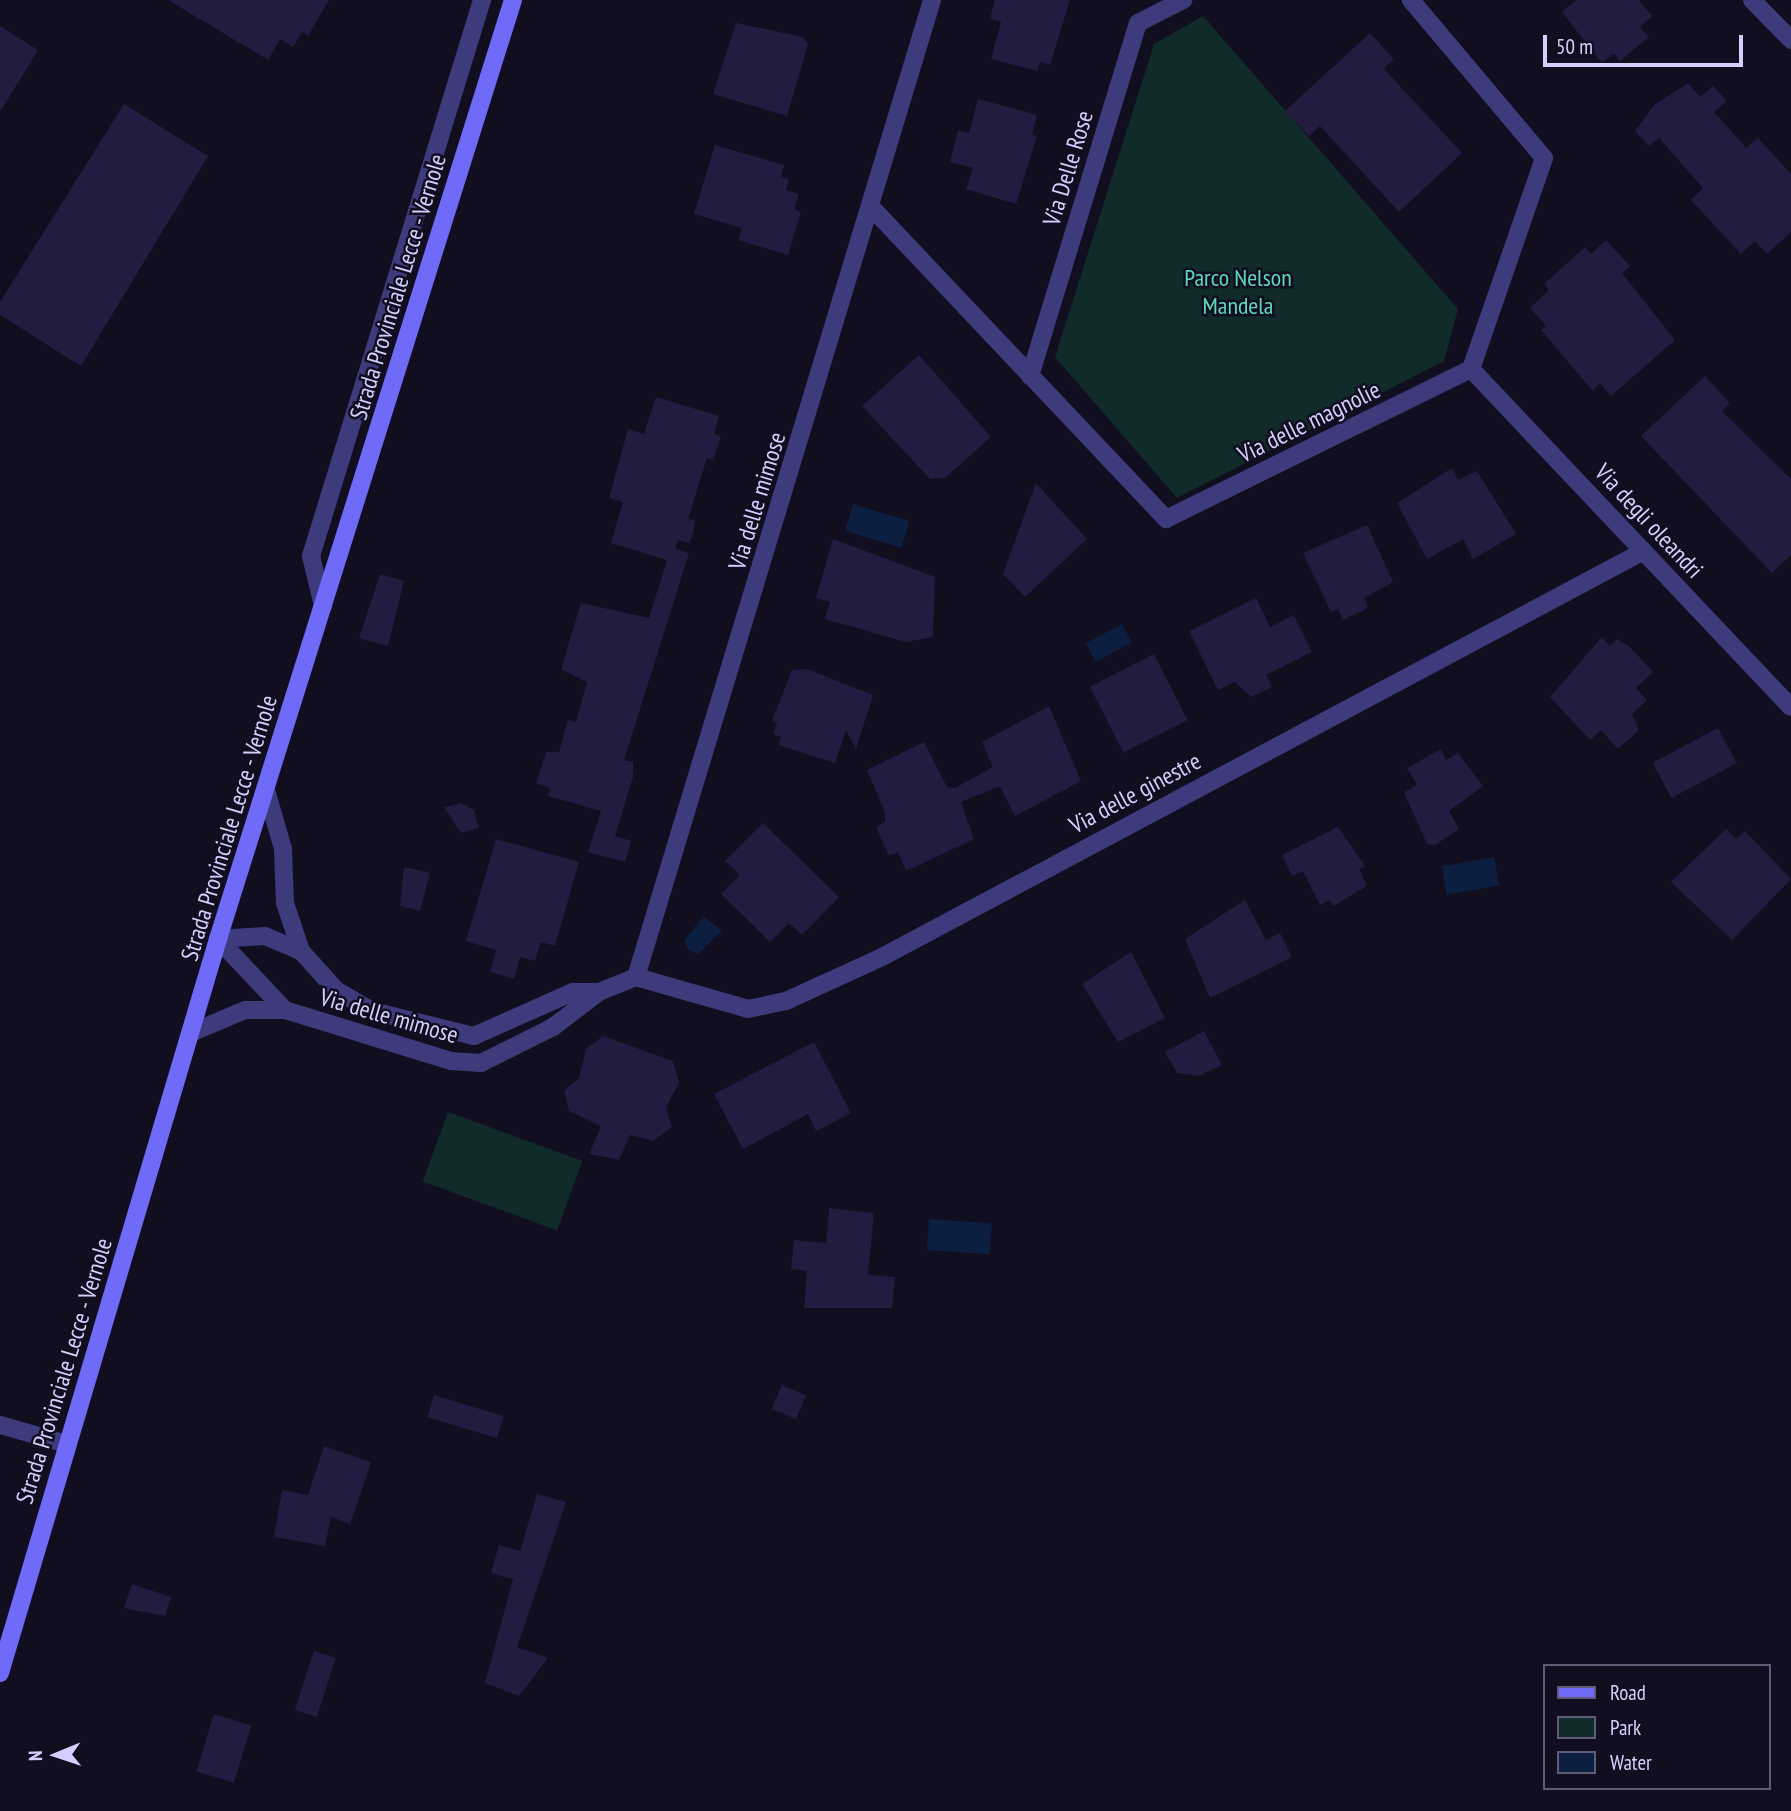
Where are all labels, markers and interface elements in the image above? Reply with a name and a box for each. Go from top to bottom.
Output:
scale bar [1546,21,1746,65]
text: 50 m [1556,33,1593,60]
street label: Via Delle Rose [1037,107,1099,229]
street label: Strada Provinciale Lecce - Vernole [343,149,453,425]
park label: Parco Nelson Mandela [1184,264,1292,320]
street label: Via delle magnolie [1233,375,1385,469]
street label: Via delle mimose [722,429,792,573]
street label: Via degli oleandri [1589,458,1709,584]
street label: Strada Provinciale Lecce - Vernole [174,690,284,966]
street label: Via delle ginestre [1064,746,1206,840]
street label: Via delle mimose [317,983,461,1049]
street label: Strada Provinciale Lecce - Vernole [9,1233,119,1509]
legend [1542,1664,1770,1790]
text: Road [1610,1679,1646,1706]
text: Park [1610,1714,1641,1741]
north arrow [21,1720,91,1790]
text: Water [1610,1749,1652,1776]
text: N [23,1750,47,1761]

